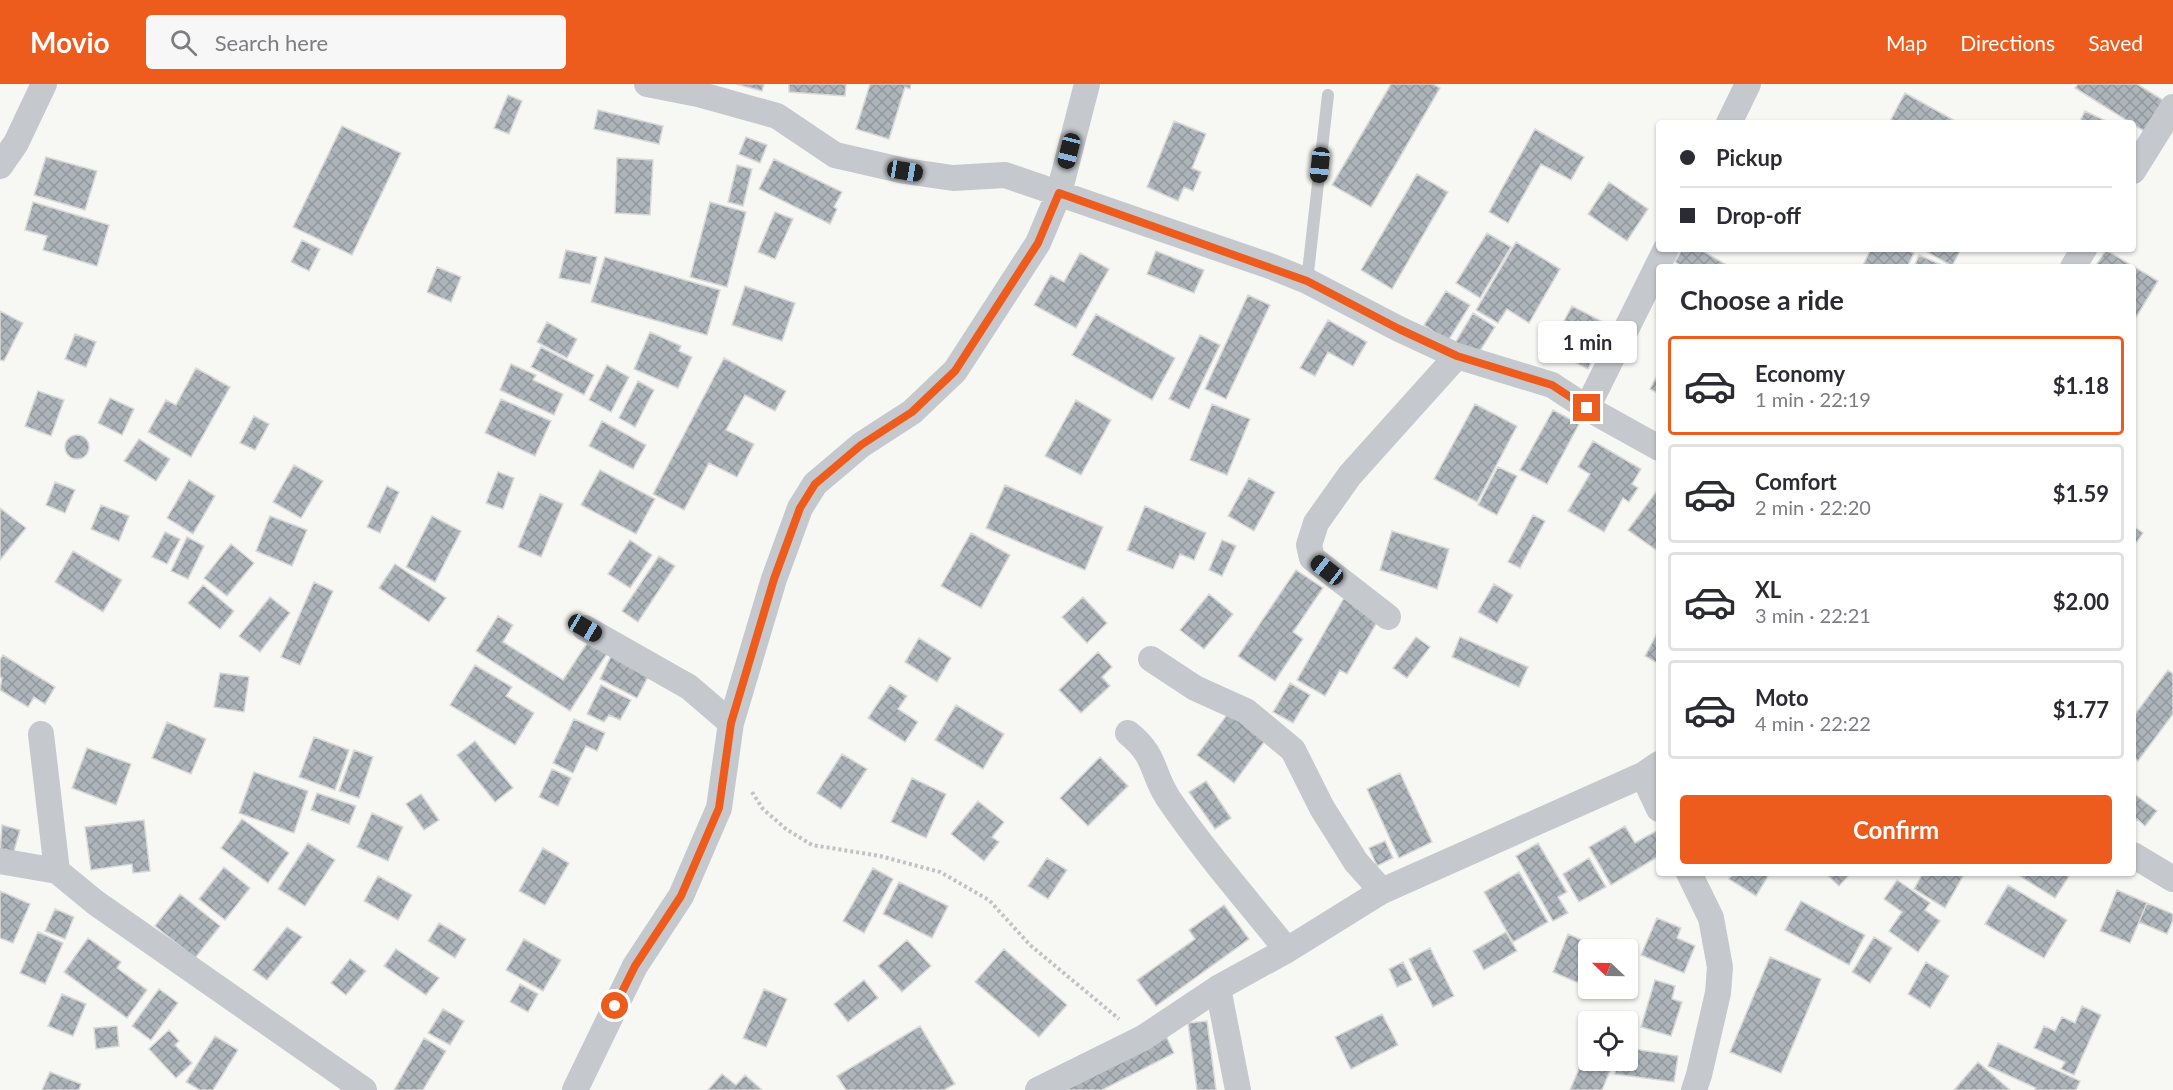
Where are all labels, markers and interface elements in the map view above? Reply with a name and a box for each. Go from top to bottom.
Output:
search box [146,15,566,69]
text: Movio [30,25,110,59]
icon: search [167,26,200,59]
text: Search here [215,29,328,56]
text: Map [1886,30,1927,55]
text: Directions [1960,30,2055,55]
text: Saved [2088,30,2143,55]
car [1056,131,1082,171]
text: Pickup [1716,144,1782,171]
car [1309,146,1331,184]
car [886,159,924,183]
text: Drop-off [1716,202,1801,229]
text: Choose a ride [1680,283,1844,316]
callout: 1 min [1538,321,1636,363]
text: 1 min [1563,330,1612,354]
icon: car [1683,359,1737,413]
text: Economy [1755,360,1845,387]
text: $1.18 [2053,372,2109,399]
text: 1 min · 22:19 [1755,387,1871,411]
route end [1573,394,1600,421]
icon: car [1683,467,1737,521]
text: Comfort [1755,468,1837,495]
text: $1.59 [2053,480,2109,507]
text: 2 min · 22:20 [1755,495,1871,519]
car [1307,552,1347,588]
icon: car [1683,575,1737,629]
text: XL [1755,576,1781,603]
text: $2.00 [2053,588,2109,615]
text: 3 min · 22:21 [1755,603,1871,627]
car [565,611,605,645]
icon: car [1683,683,1737,737]
text: Moto [1755,684,1809,711]
text: $1.77 [2053,696,2109,723]
text: 4 min · 22:22 [1755,711,1871,735]
button: Confirm [1680,795,2112,864]
north arrow [1578,939,1638,999]
map controls [1578,939,1638,1071]
route start [601,992,628,1019]
button: locate [1578,1011,1638,1071]

